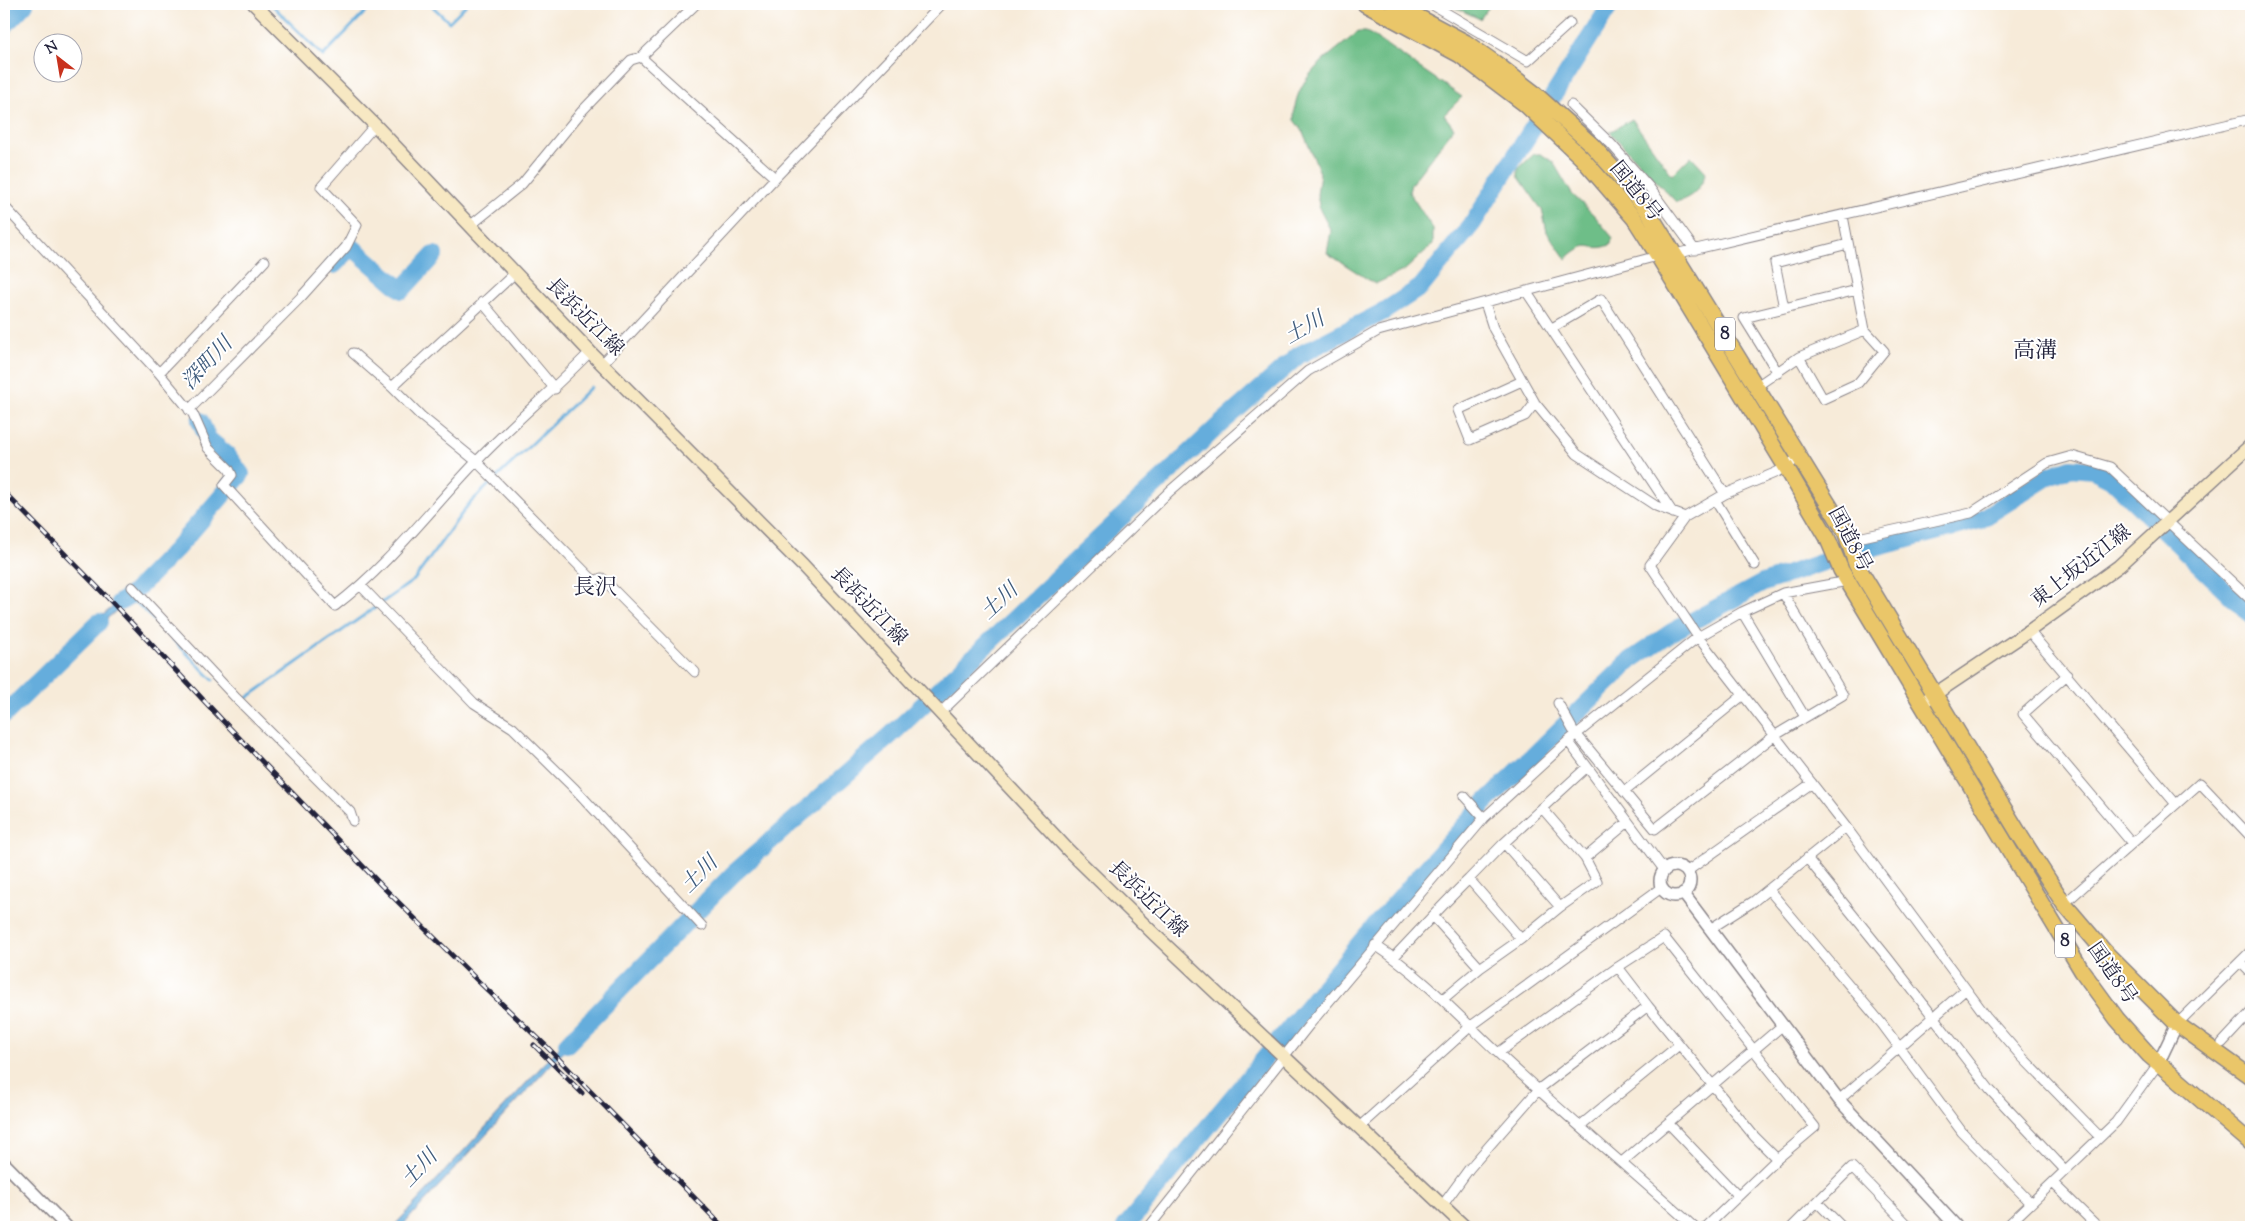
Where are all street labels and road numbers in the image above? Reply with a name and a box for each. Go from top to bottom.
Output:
street label: 国道8号 [1602,156,1668,228]
street label: 長浜近江線 [538,272,630,364]
road number: 8 [1715,318,1735,350]
street label: 国道8号 [1820,502,1878,578]
street label: 東上坂近江線 [2026,519,2138,615]
street label: 長浜近江線 [823,561,913,653]
street label: 長浜近江線 [1101,855,1193,945]
road number: 8 [2055,924,2075,958]
street label: 国道8号 [2079,937,2143,1011]

